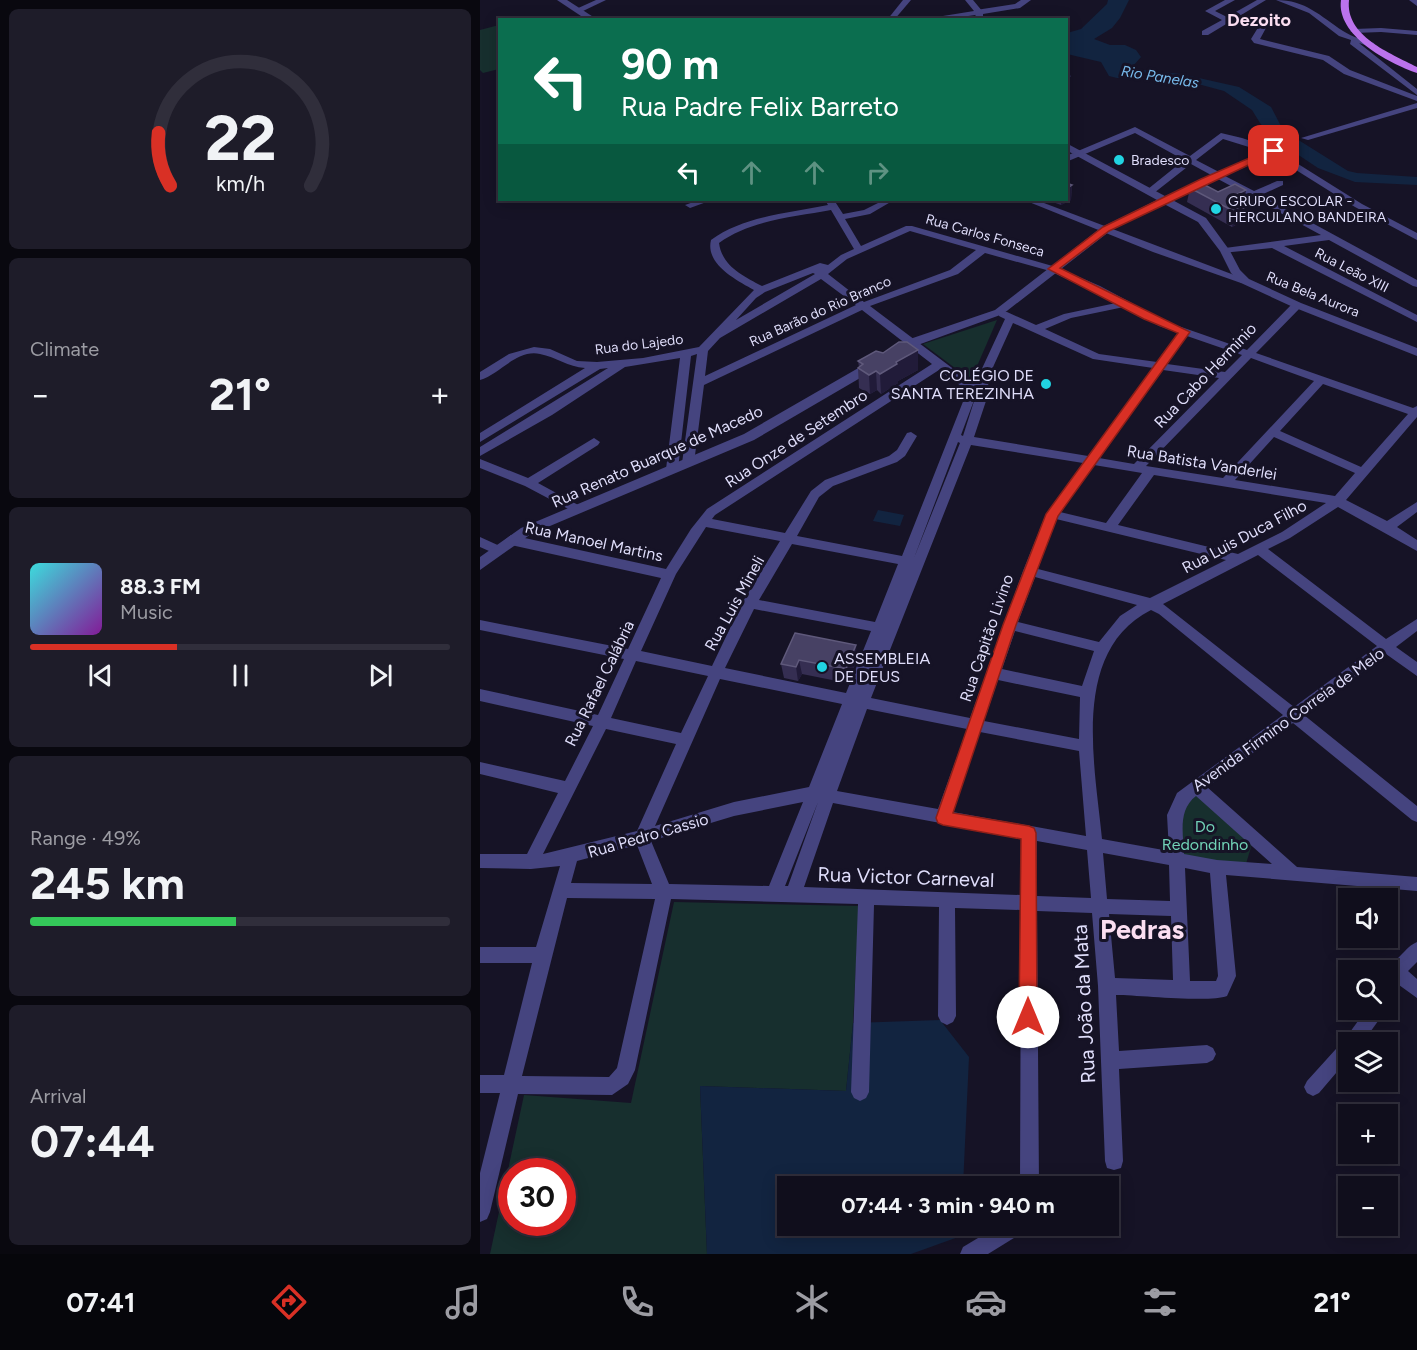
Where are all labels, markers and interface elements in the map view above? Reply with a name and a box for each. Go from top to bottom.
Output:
district label: Dezoito [1227,9,1291,31]
text: 90 m [621,39,719,90]
icon: left [522,42,600,120]
water label: Rio Panelas [1120,62,1200,92]
text: Rua Padre Felix Barreto [621,90,899,123]
text: 22 [204,101,276,176]
pin [1248,125,1299,176]
icon: arrive [1257,134,1290,167]
place label: Bradesco [1131,152,1190,169]
marker: Bradesco [1112,153,1126,167]
icon: left [672,156,705,189]
icon: ahead [735,156,768,189]
icon: ahead [798,156,831,189]
icon: right [861,156,894,189]
text: km/h [216,171,264,196]
place label: GRUPO ESCOLAR - HERCULANO BANDEIRA [1228,193,1387,226]
marker: GRUPO ESCOLAR - HERCULANO BANDEIRA [1209,202,1223,216]
street label: Rua Carlos Fonseca [924,210,1046,261]
street label: Rua Leão XIII [1312,245,1392,296]
street label: Rua Bela Aurora [1264,268,1362,321]
street label: Rua Barão do Rio Branco [747,272,894,350]
street label: Rua Cabo Herminio [1150,319,1260,432]
street label: Rua do Lajedo [594,331,684,358]
text: Climate [30,337,99,361]
place label: COLÉGIO DE SANTA TEREZINHA [891,366,1034,403]
text: 21° [209,367,271,421]
text: − [30,375,51,414]
text: + [429,375,450,414]
marker: COLÉGIO DE SANTA TEREZINHA [1039,377,1053,391]
street label: Rua Onze de Setembro [721,385,871,492]
street label: Rua Renato Buarque de Macedo [549,401,766,512]
street label: Rua Batista Vanderlei [1126,441,1278,484]
street label: Rua Luis Duca Filho [1179,496,1310,577]
street label: Rua Manoel Martins [523,518,665,565]
street label: Rua Luis Mineli [701,552,768,654]
street label: Rua Capitão Livino [956,572,1017,704]
text: 88.3 FM [120,573,201,600]
text: Music [120,600,173,624]
street label: Rua Rafael Calábria [561,617,638,749]
street label: Avenida Firmino Correia de Melo [1189,643,1388,795]
place label: ASSEMBLEIA DE DEUS [834,649,930,686]
icon: previous [84,659,117,692]
icon: pause [224,659,257,692]
icon: next [364,659,397,692]
marker: ASSEMBLEIA DE DEUS [815,660,829,674]
street label: Rua Pedro Cassio [586,809,711,862]
park label: Do Redondinho [1162,817,1248,854]
text: Range · 49% [30,826,141,850]
text: 245 km [30,856,185,910]
street label: Rua Victor Carneval [817,862,995,892]
map controls [1338,888,1398,1236]
button: sound [1338,888,1398,948]
district label: Pedras [1100,913,1185,946]
street label: Rua João da Mata [1068,924,1100,1084]
button: search [1338,960,1398,1020]
position arrow [996,985,1060,1049]
button: layers [1338,1032,1398,1092]
text: Arrival [30,1084,86,1108]
button: + [1338,1104,1398,1164]
text: 07:44 [30,1114,155,1168]
speed limit sign: 30 [498,1158,576,1236]
button: − [1338,1176,1398,1236]
text: 07:44 · 3 min · 940 m [841,1192,1055,1219]
icon: directions [268,1281,310,1323]
icon: music [442,1281,484,1323]
icon: phone [616,1281,658,1323]
icon: climate [791,1281,833,1323]
icon: car [965,1281,1007,1323]
icon: filters [1139,1281,1181,1323]
text: 07:41 [66,1286,135,1319]
text: 21° [1314,1286,1351,1319]

